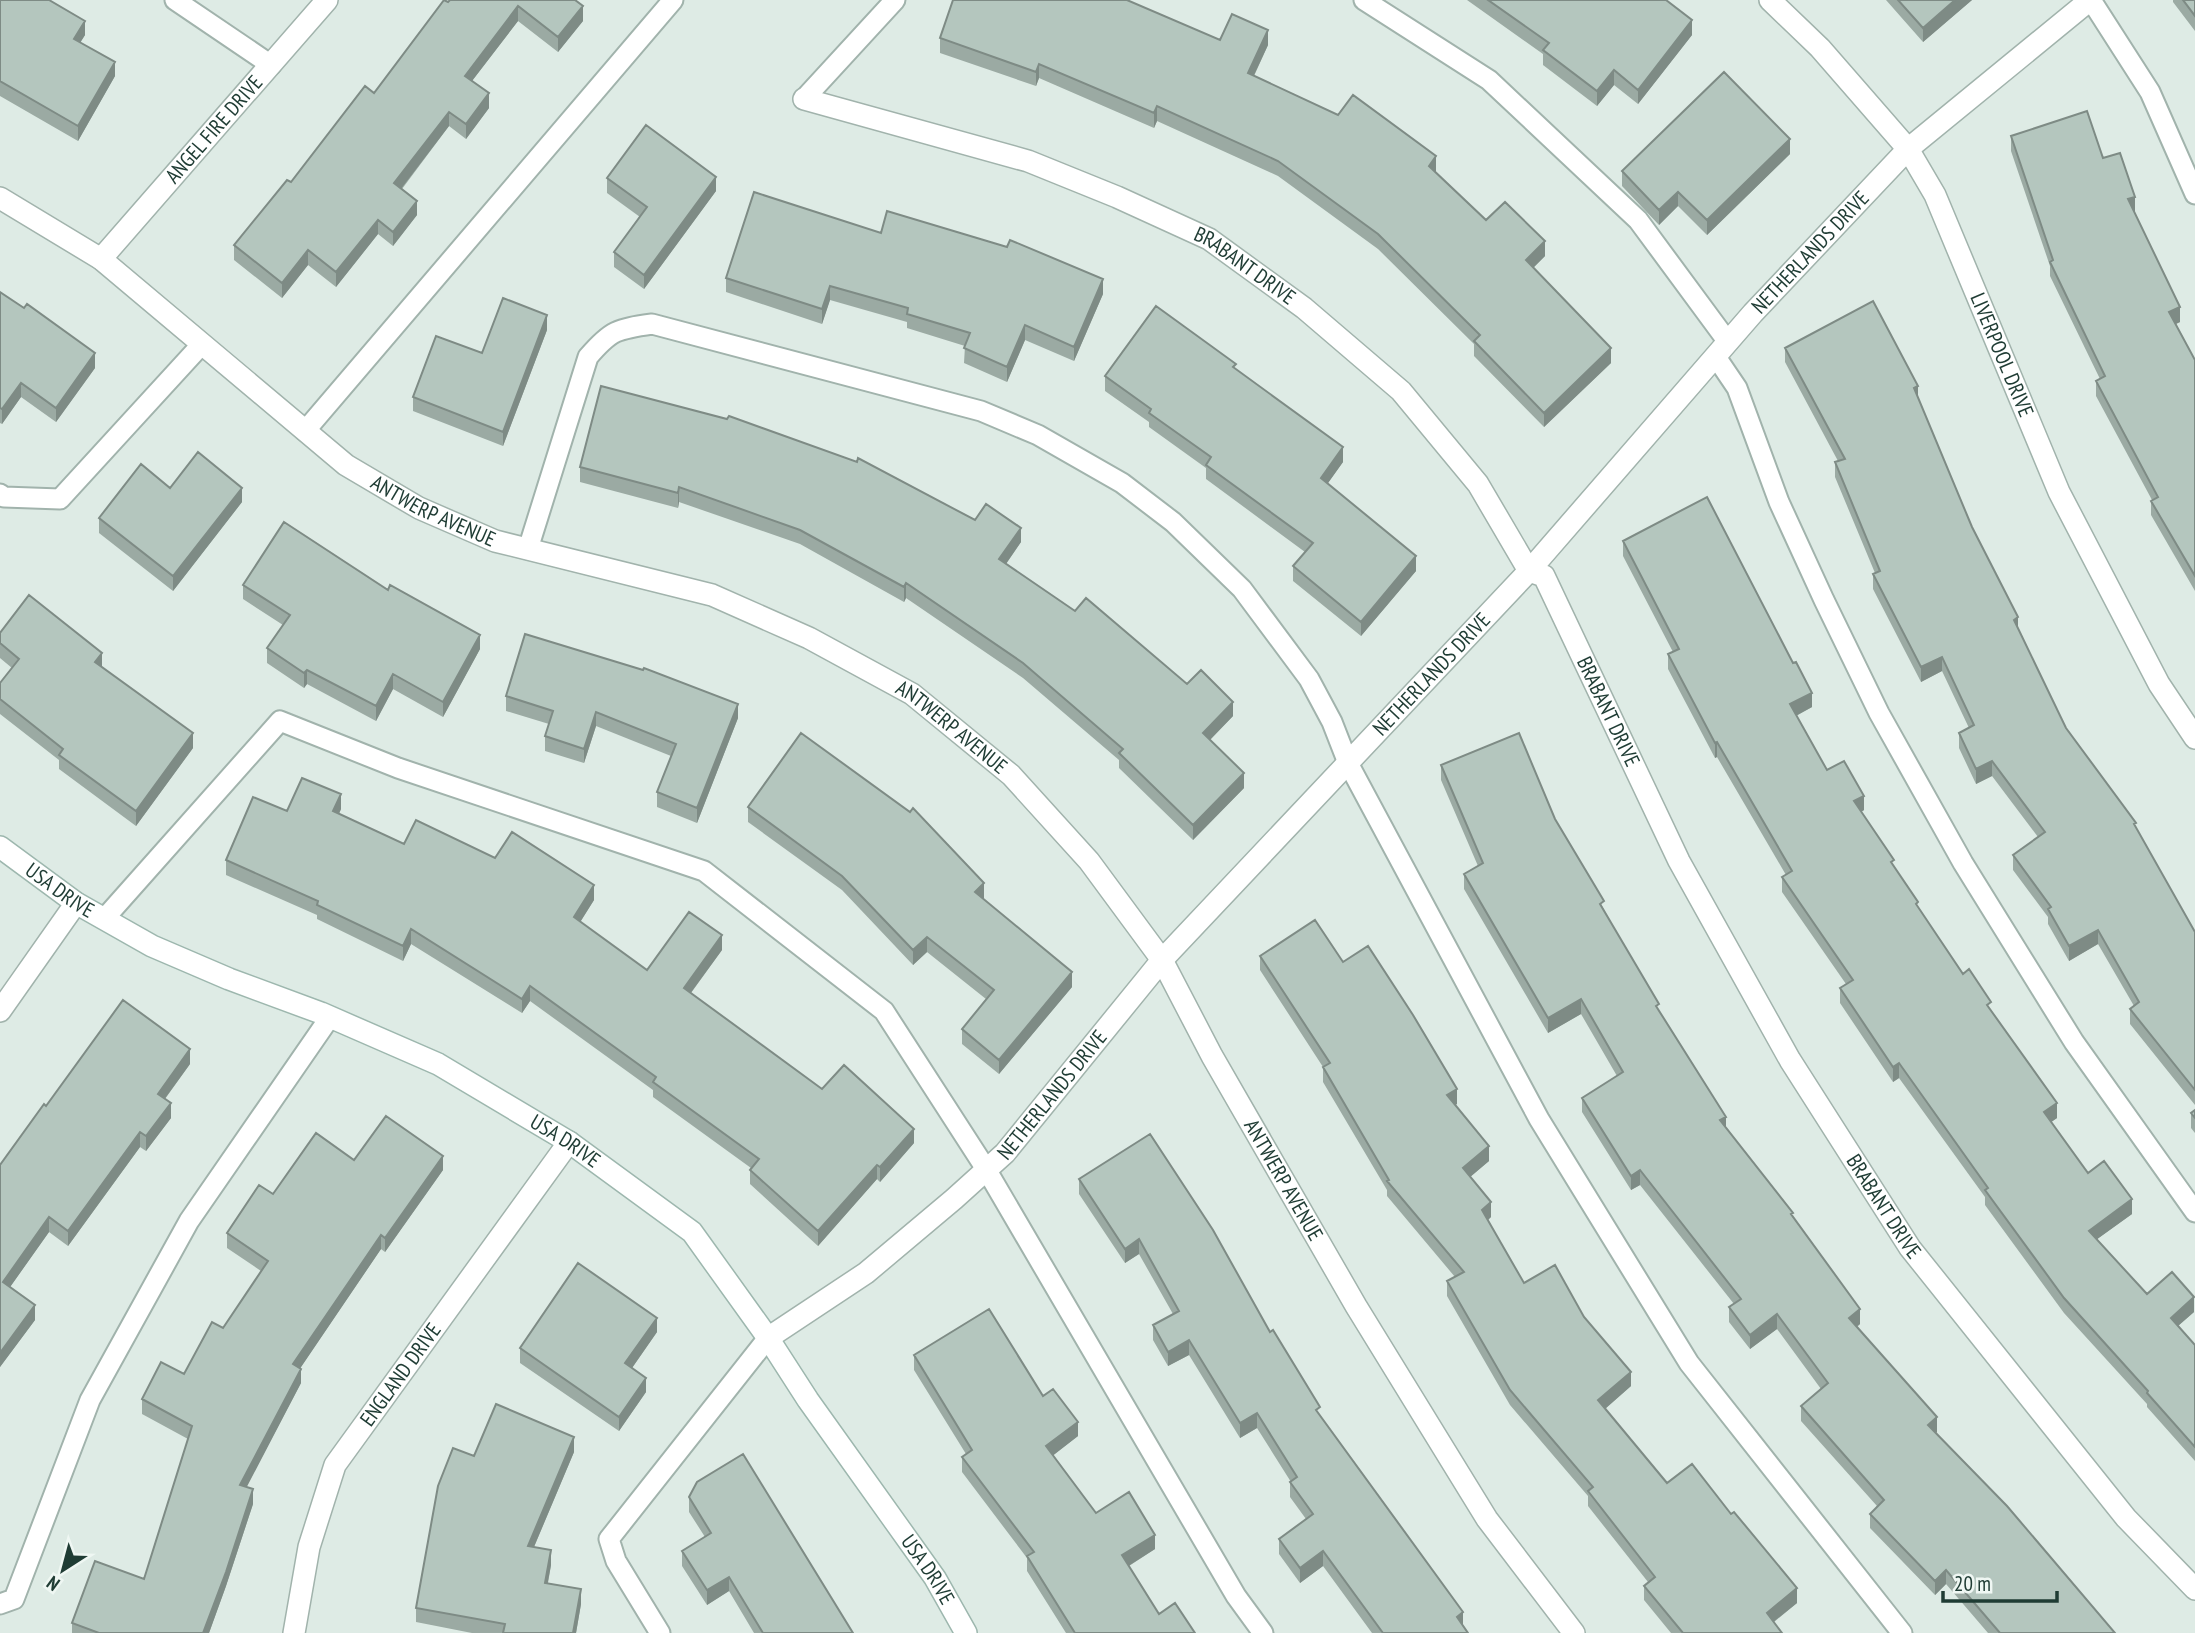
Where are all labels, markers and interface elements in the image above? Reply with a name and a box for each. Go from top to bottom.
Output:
street label: ANGEL FIRE DRIVE [159,69,268,189]
street label: NETHERLANDS DRIVE [1745,185,1875,319]
street label: BRABANT DRIVE [1190,220,1301,310]
street label: LIVERPOOL DRIVE [1964,289,2040,421]
street label: ANTWERP AVENUE [366,469,500,553]
street label: NETHERLANDS DRIVE [1367,607,1496,741]
street label: BRABANT DRIVE [1571,652,1646,771]
street label: ANTWERP AVENUE [891,674,1013,780]
street label: USA DRIVE [20,856,99,924]
street label: NETHERLANDS DRIVE [991,1024,1113,1165]
street label: USA DRIVE [525,1108,606,1173]
street label: ANTWERP AVENUE [1238,1114,1329,1245]
street label: BRABANT DRIVE [1841,1149,1927,1264]
street label: ENGLAND DRIVE [354,1317,447,1431]
street label: USA DRIVE [895,1529,961,1609]
north arrow [28,1535,98,1605]
scale bar [1943,1560,2057,1604]
text: 20 m [1954,1570,1991,1597]
text: N [42,1571,64,1596]

